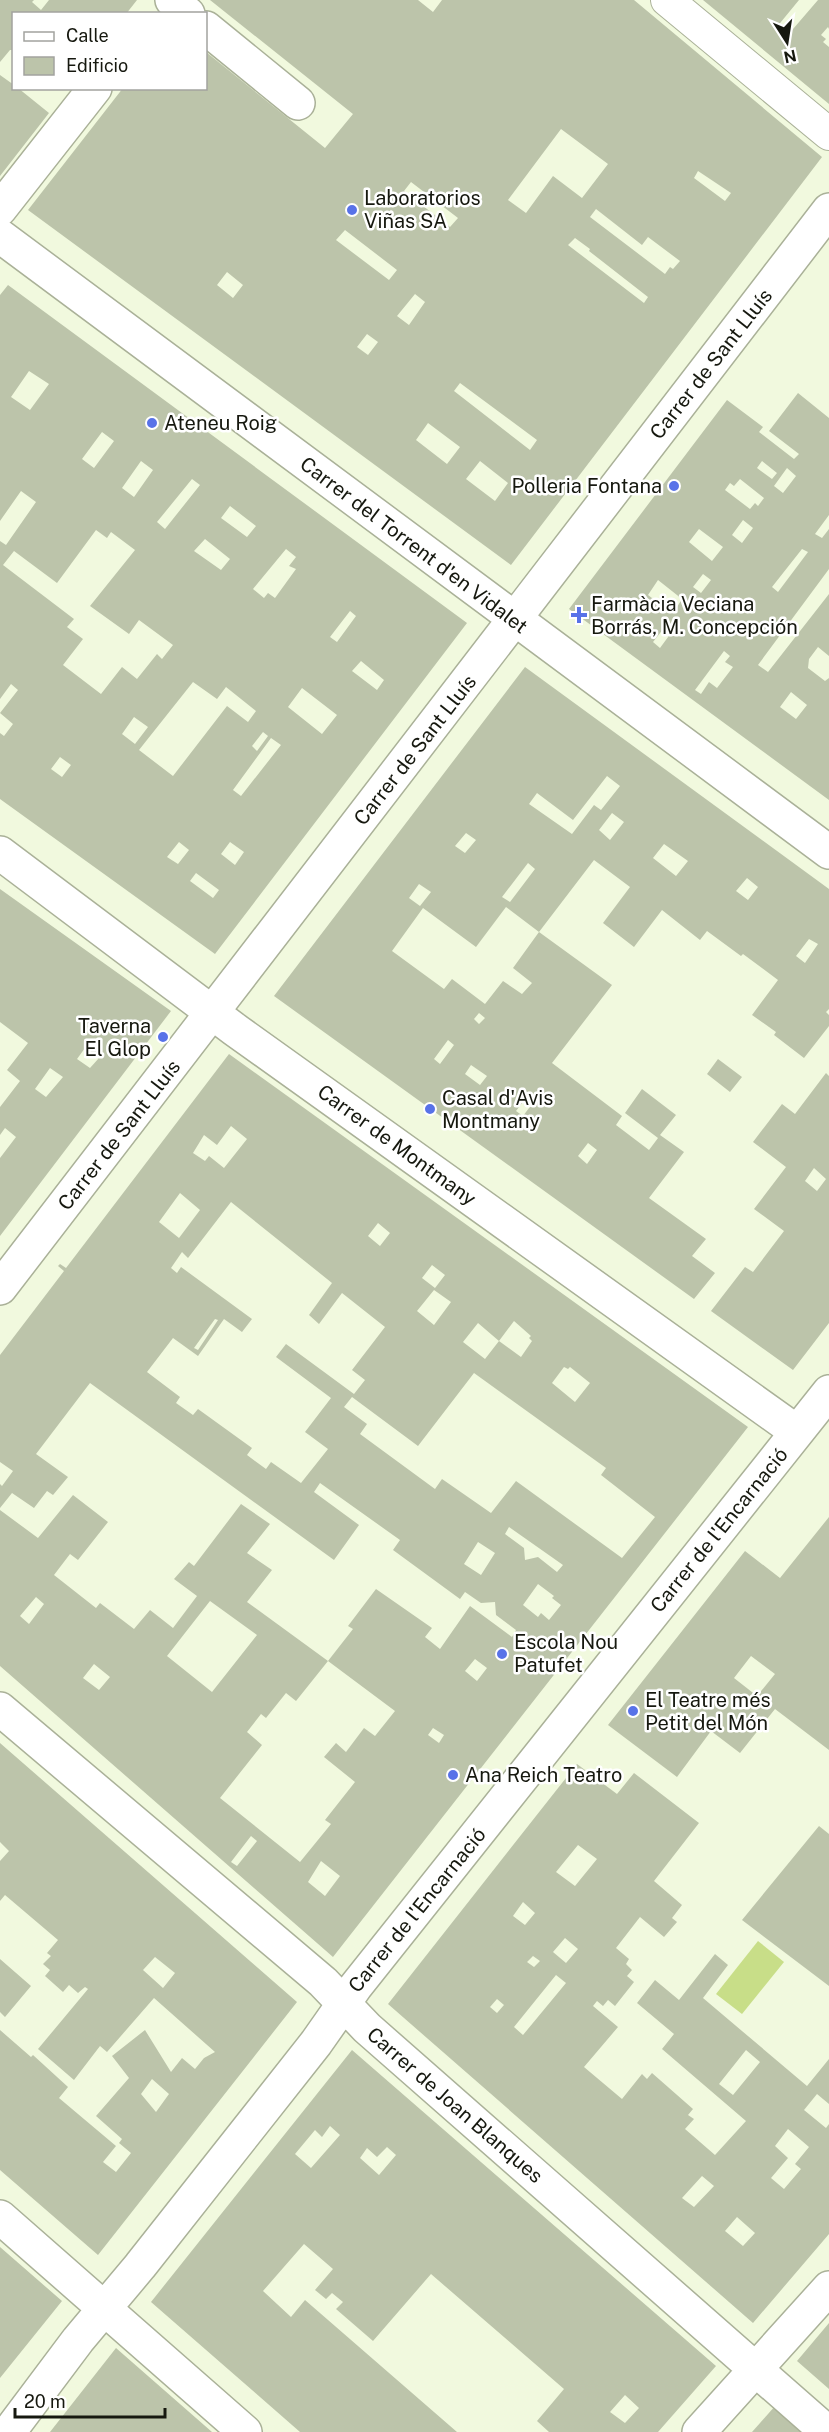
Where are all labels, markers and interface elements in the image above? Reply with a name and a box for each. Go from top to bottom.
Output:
legend [12,12,207,90]
north arrow [757,12,817,72]
text: Calle [66,25,109,46]
text: N [782,46,798,67]
text: Edificio [66,55,128,76]
place label: Laboratorios Viñas SA [364,186,481,233]
marker: Laboratorios Viñas SA [345,203,359,217]
street label: Carrer de Sant Lluís [645,284,777,444]
place label: Ateneu Roig [164,411,277,435]
marker: Ateneu Roig [145,416,159,430]
street label: Carrer del Torrent d'en Vidalet [296,452,532,638]
place label: Polleria Fontana [511,474,662,498]
marker: Polleria Fontana [667,479,681,493]
place label: Farmàcia Veciana Borrás, M. Concepción [591,592,798,639]
marker: Farmàcia Veciana Borrás, M. Concepción [572,608,586,622]
street label: Carrer de Sant Lluís [349,670,481,830]
place label: Taverna El Glop [78,1014,151,1061]
marker: Taverna El Glop [156,1030,170,1044]
street label: Carrer de Sant Lluís [53,1055,185,1215]
street label: Carrer de Montmany [313,1079,481,1211]
place label: Casal d'Avis Montmany [442,1086,553,1133]
marker: Casal d'Avis Montmany [423,1102,437,1116]
street label: Carrer de l'Encarnació [645,1443,793,1617]
place label: Escola Nou Patufet [514,1630,618,1677]
marker: Escola Nou Patufet [495,1647,509,1661]
place label: El Teatre més Petit del Món [645,1688,771,1735]
marker: El Teatre més Petit del Món [626,1704,640,1718]
place label: Ana Reich Teatro [465,1763,622,1787]
marker: Ana Reich Teatro [446,1768,460,1782]
street label: Carrer de l'Encarnació [343,1823,491,1997]
street label: Carrer de Joan Blanques [362,2022,548,2188]
scale bar [15,2381,165,2419]
text: 20 m [24,2391,66,2412]

